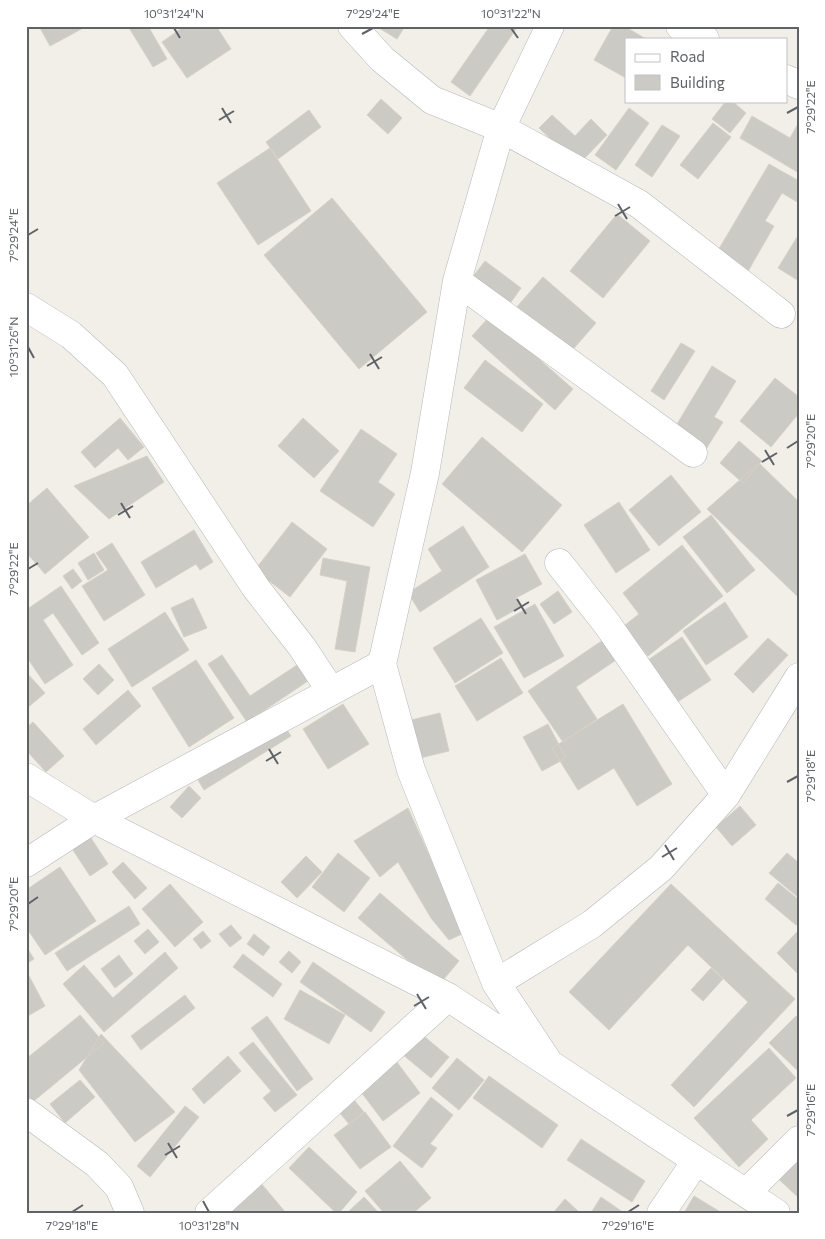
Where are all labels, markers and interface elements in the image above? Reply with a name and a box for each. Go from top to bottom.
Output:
text: 10°31'24"N [144,6,204,20]
text: 7°29'24"E [346,6,400,20]
text: 10°31'22"N [481,6,541,20]
legend [625,38,788,102]
text: Road [670,47,705,65]
text: Building [670,73,725,91]
text: 7°29'22"E [803,80,817,134]
text: 7°29'24"E [6,208,20,262]
text: 10°31'26"N [6,317,20,377]
text: 7°29'20"E [803,414,817,468]
text: 7°29'22"E [6,542,20,596]
text: 7°29'18"E [803,750,817,802]
text: 7°29'20"E [6,877,20,931]
text: 7°29'16"E [803,1084,817,1136]
text: 7°29'18"E [46,1218,98,1232]
text: 10°31'28"N [179,1218,239,1232]
text: 7°29'16"E [602,1218,654,1232]

